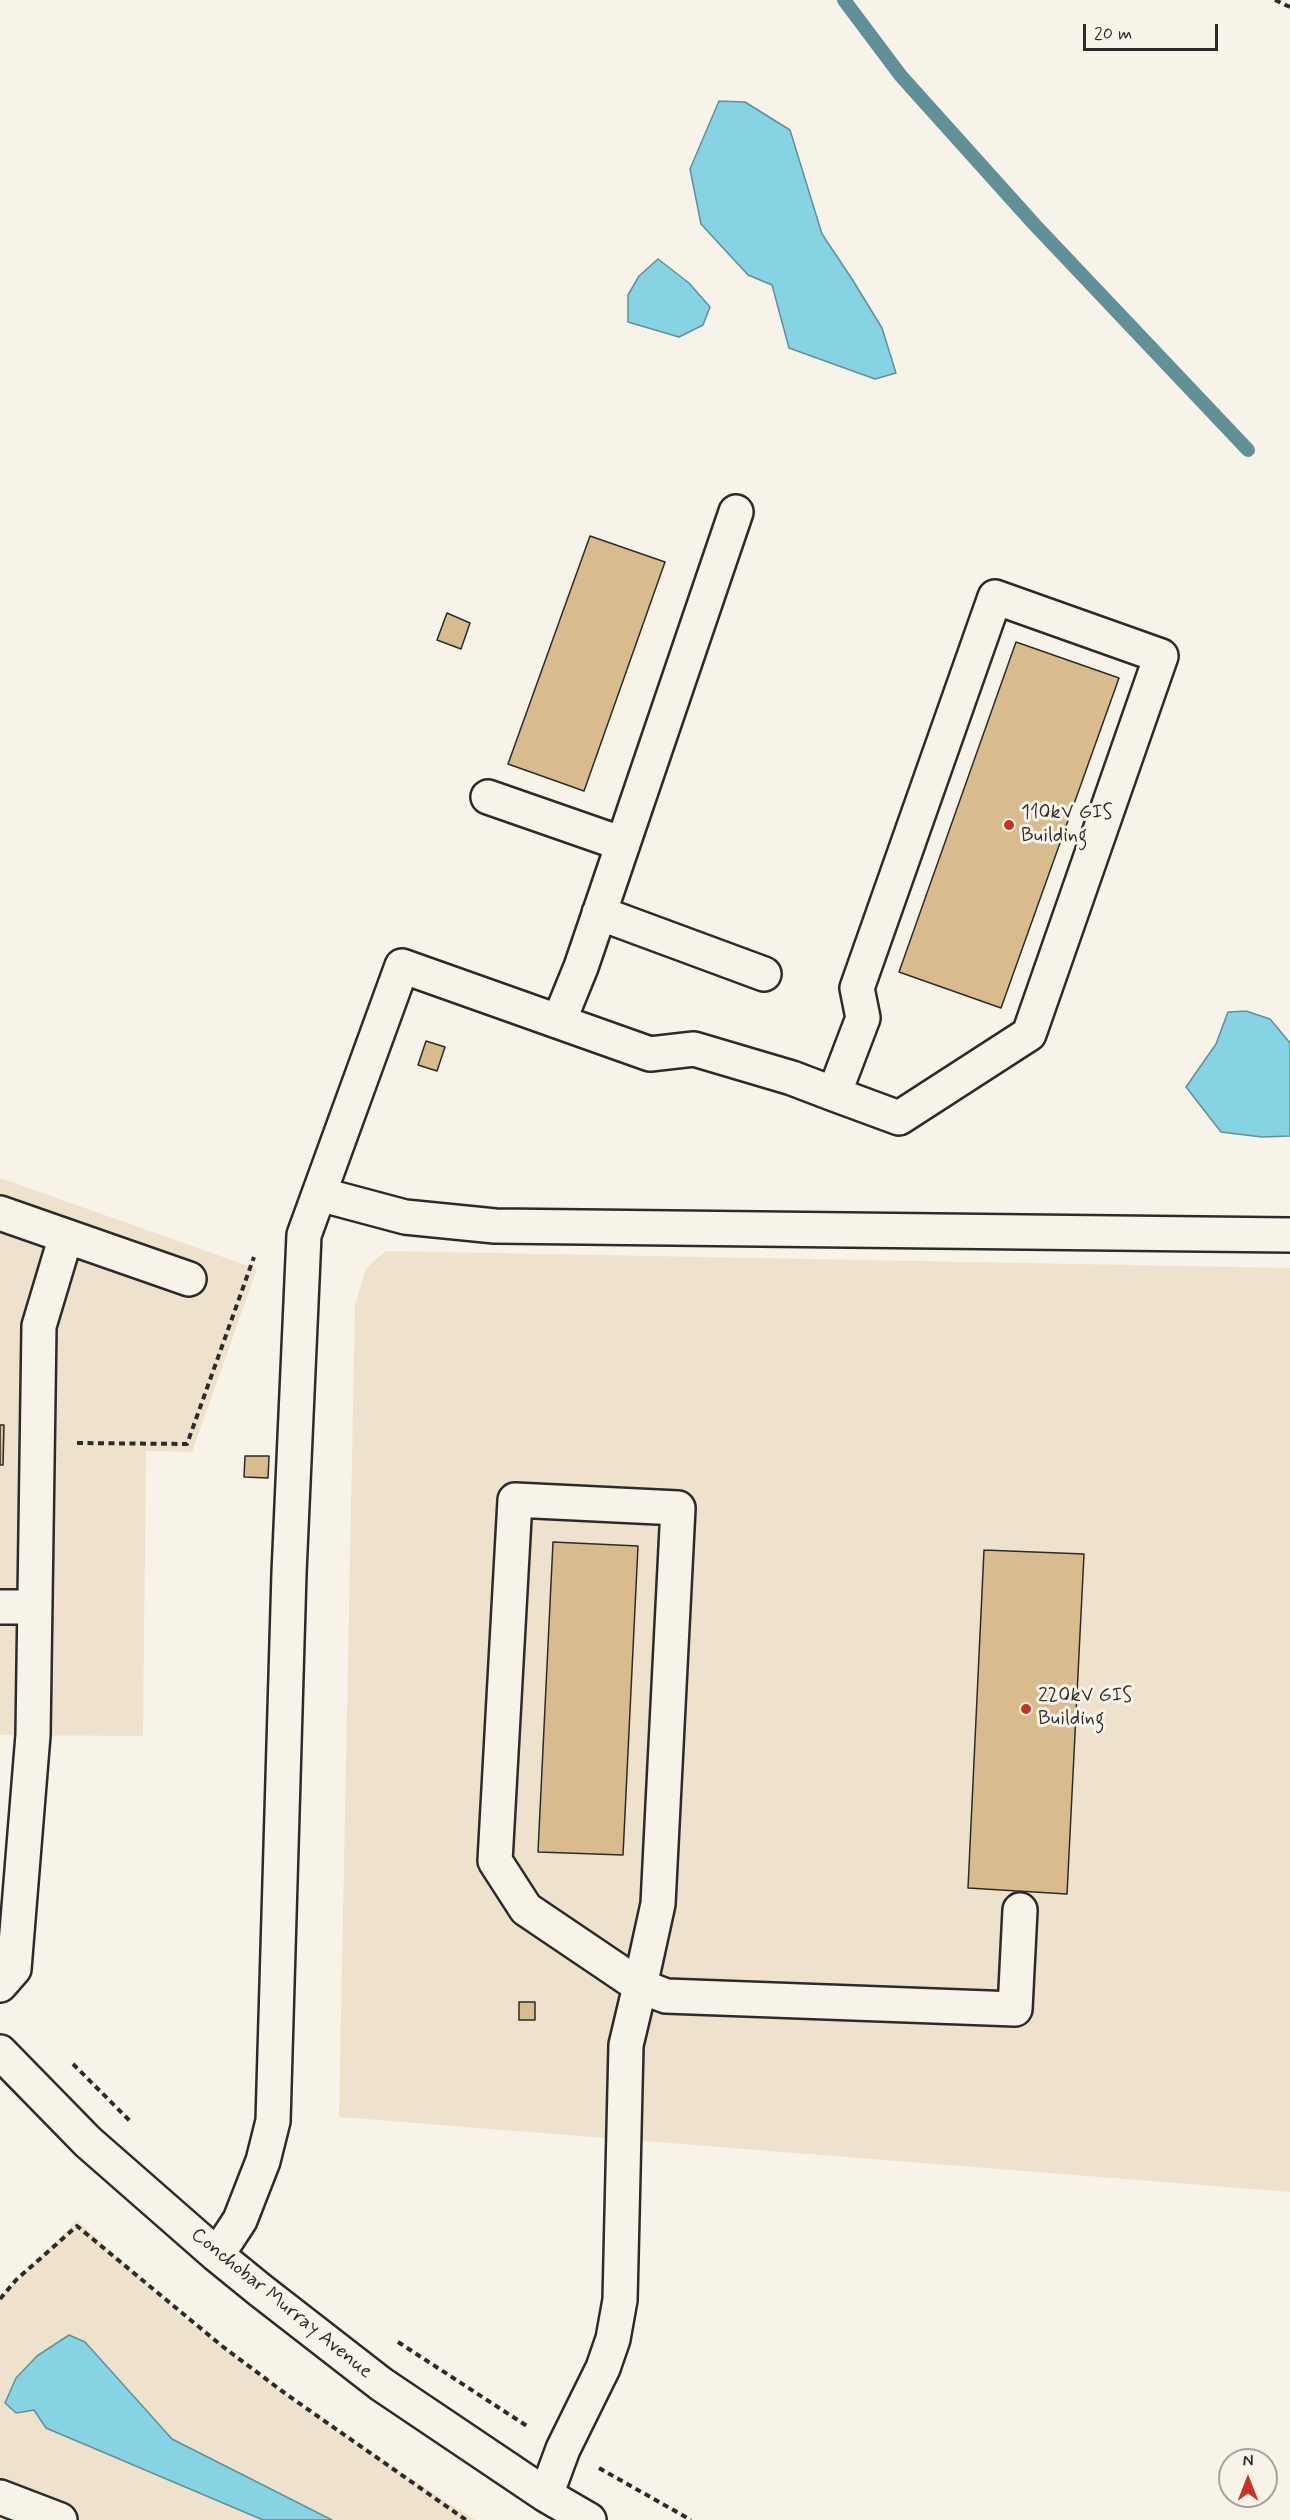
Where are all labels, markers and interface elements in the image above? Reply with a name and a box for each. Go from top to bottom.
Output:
scale bar [1086,12,1221,50]
text: 20 m [1094,22,1132,46]
place label: 110kV GIS Building [1021,802,1113,849]
marker: 110kV GIS Building [1002,818,1016,832]
place label: 220kV GIS Building [1038,1685,1133,1732]
marker: 220kV GIS Building [1019,1702,1033,1716]
street label: Conchobar Murray Avenue [185,2223,377,2385]
north arrow [1218,2448,1278,2508]
text: N [1243,2451,1253,2472]

